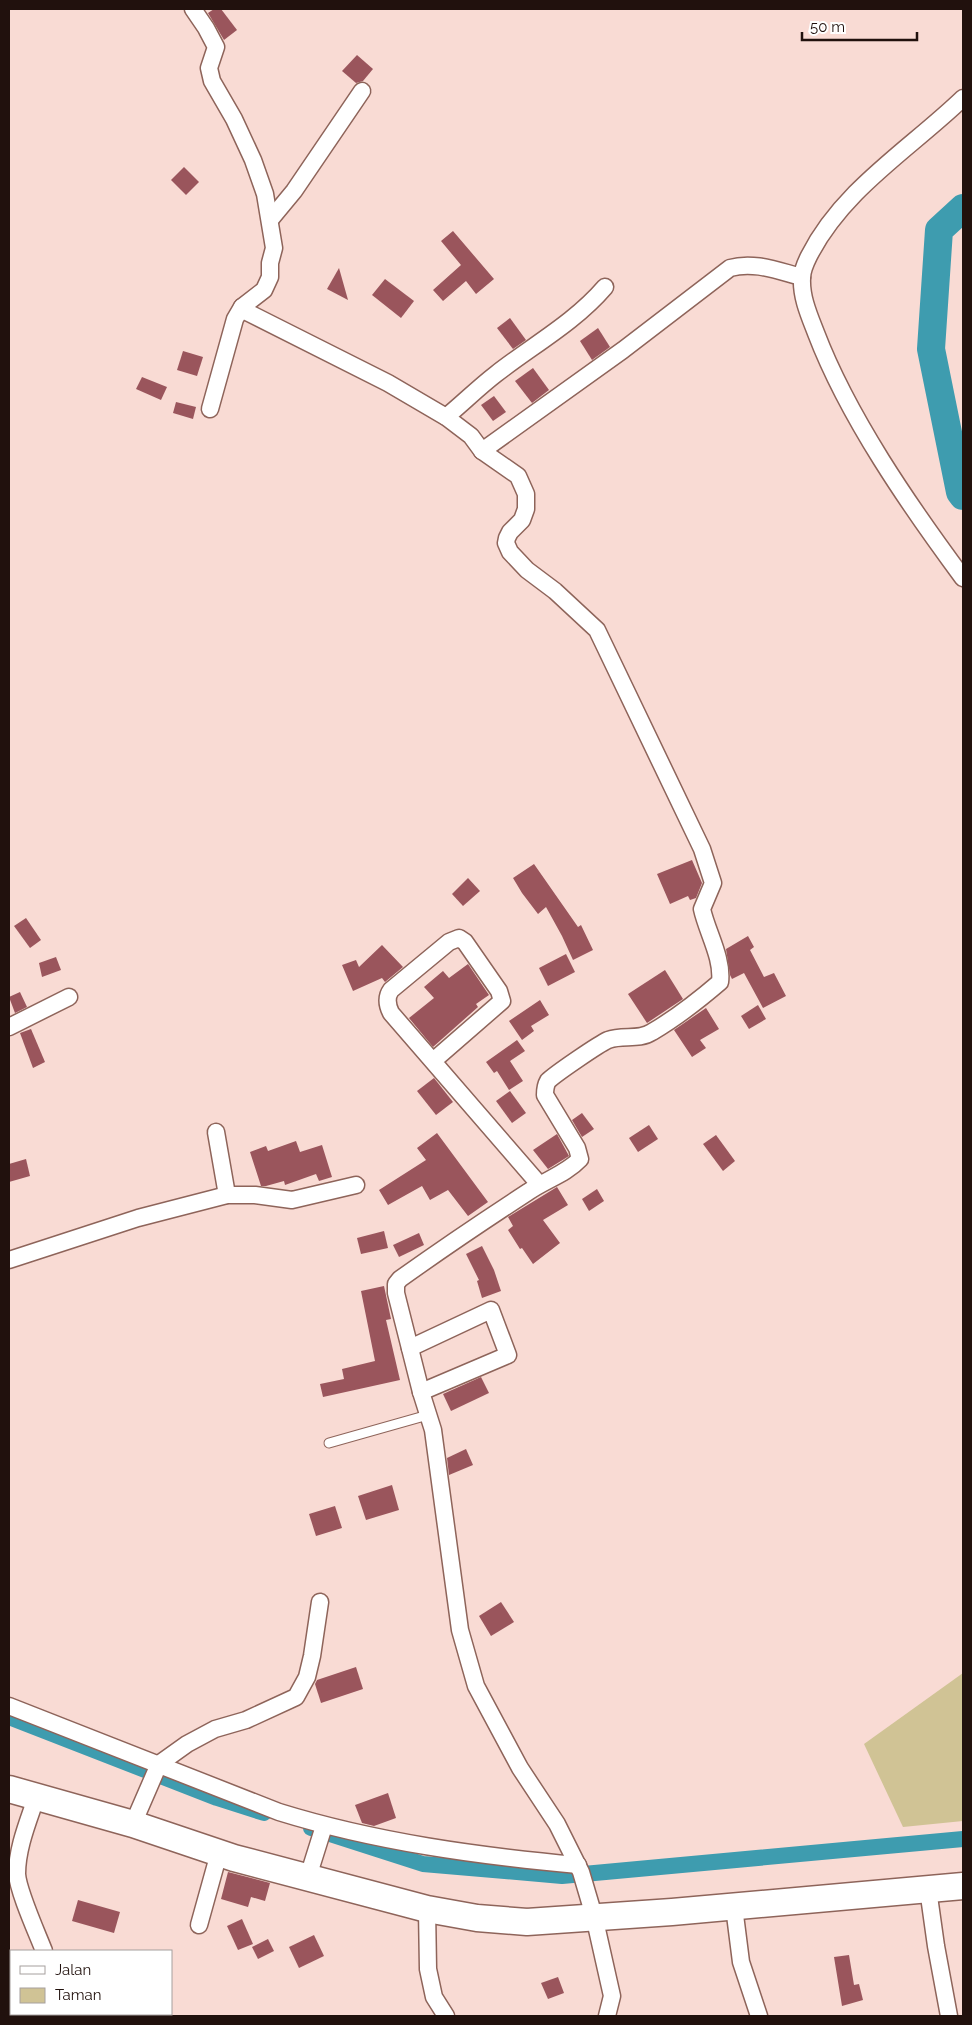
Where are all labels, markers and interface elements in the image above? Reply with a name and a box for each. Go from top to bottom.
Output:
scale bar [802,10,917,42]
text: 50 m [810,18,845,36]
legend [10,1950,172,2015]
text: Jalan [55,1961,91,1979]
text: Taman [55,1986,101,2004]

